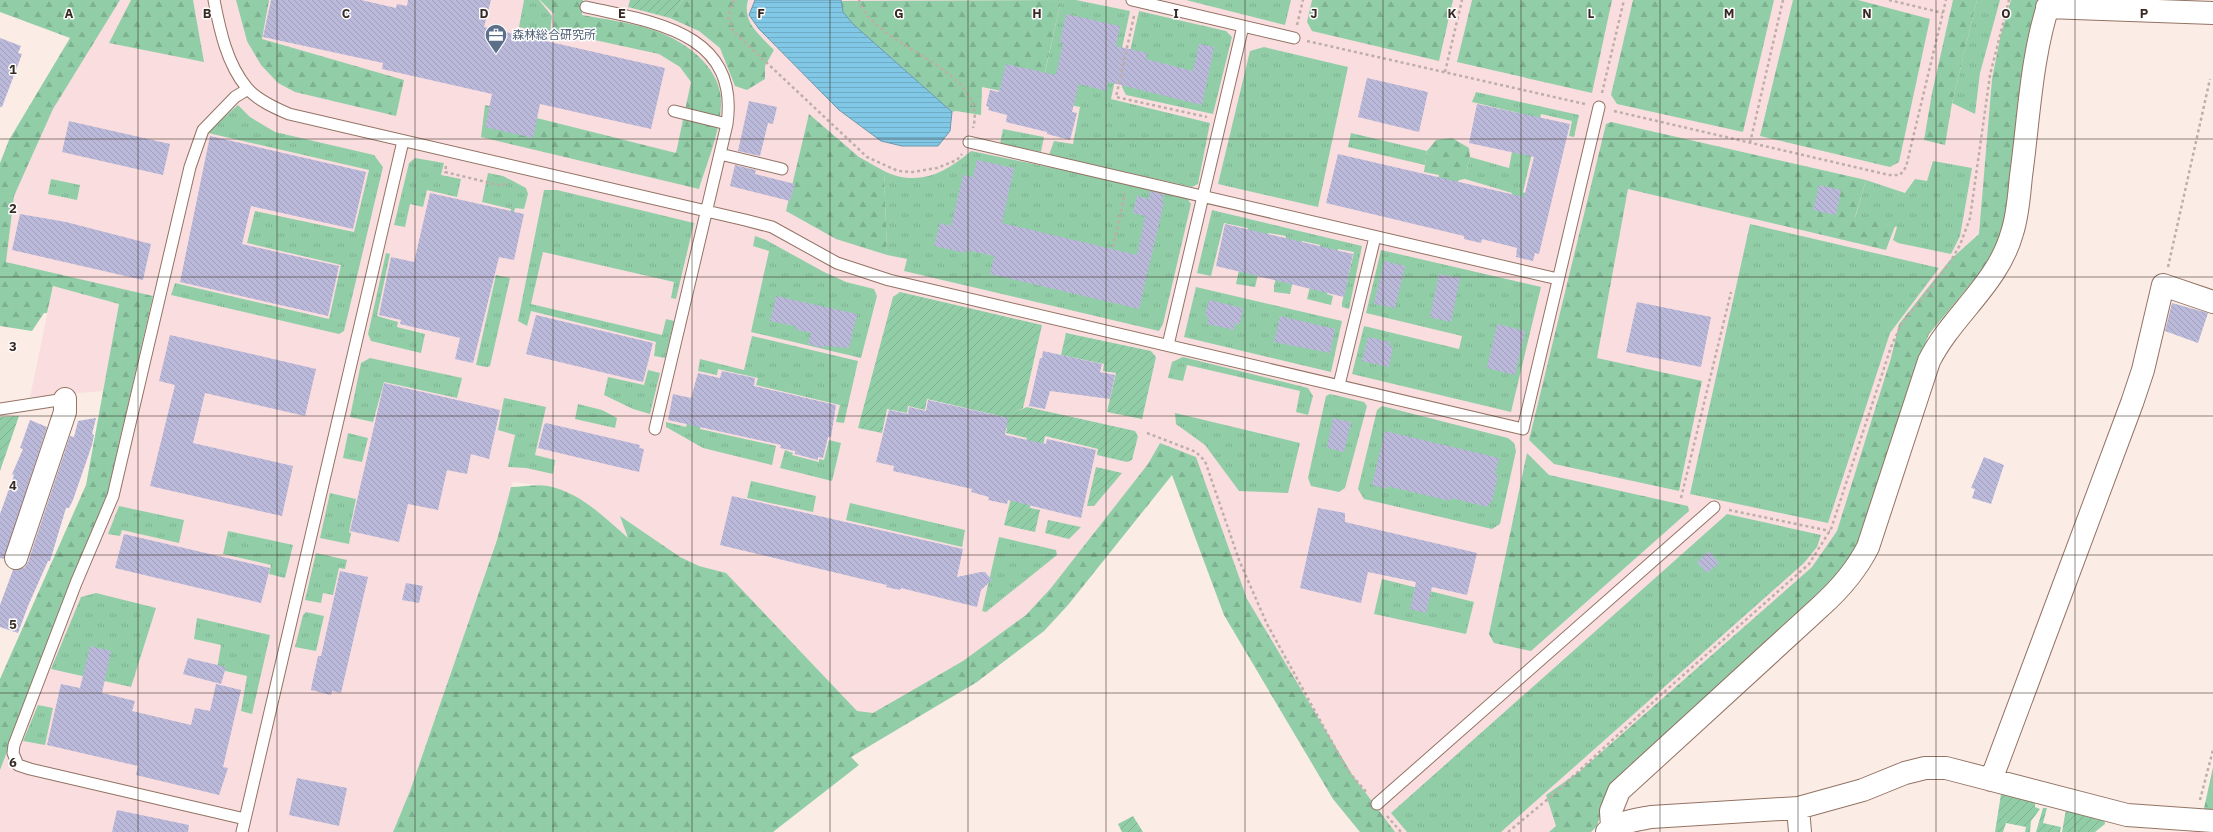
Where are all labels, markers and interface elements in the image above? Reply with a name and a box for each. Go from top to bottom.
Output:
text: A [65,5,74,22]
text: B [203,5,212,22]
text: C [342,5,351,22]
text: D [479,5,489,22]
text: E [618,5,626,22]
text: F [757,5,765,22]
text: G [894,5,904,22]
text: H [1032,5,1042,22]
text: I [1173,5,1179,22]
text: J [1310,5,1318,22]
text: K [1447,5,1457,22]
text: L [1588,5,1595,22]
text: M [1724,5,1734,22]
text: N [1862,5,1872,22]
text: O [2001,5,2011,22]
text: P [2140,5,2149,22]
office icon: 森林総合研究所 [483,22,509,55]
place label: 森林総合研究所 [512,27,596,42]
text: 1 [9,61,17,78]
text: 2 [9,200,17,217]
text: 3 [9,338,17,355]
text: 4 [9,477,17,494]
text: 5 [9,616,17,633]
text: 6 [9,754,17,771]

